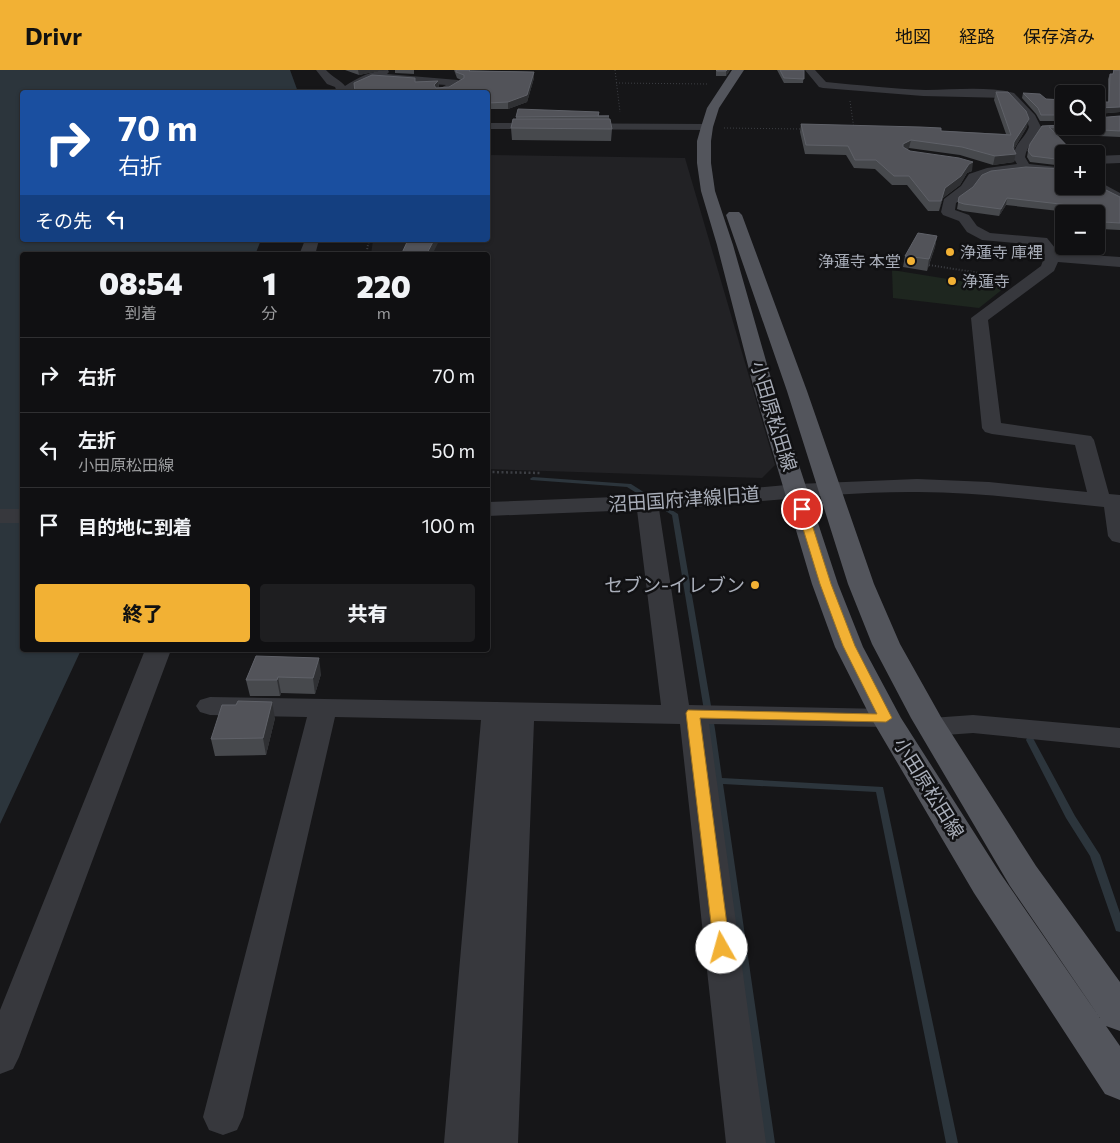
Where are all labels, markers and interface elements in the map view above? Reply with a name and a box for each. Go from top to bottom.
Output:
text: Drivr [25,21,82,50]
text: 地図 [895,25,931,47]
text: 経路 [959,25,995,47]
text: 保存済み [1023,25,1095,47]
map controls [1055,85,1105,255]
button: search [1055,85,1105,135]
text: 70 m [118,105,198,148]
icon: right [35,110,100,175]
button: + [1055,145,1105,195]
text: 右折 [118,152,162,179]
icon: left [102,205,130,233]
button: − [1055,205,1105,255]
text: その先 [35,209,92,232]
place label: 浄蓮寺 庫裡 [960,242,1043,261]
marker: 浄蓮寺 庫裡 [944,246,956,258]
place label: 浄蓮寺 本堂 [818,251,901,270]
marker: 浄蓮寺 本堂 [905,255,917,267]
text: 08:54 [99,264,183,301]
text: 1 [263,264,277,301]
text: 220 [356,267,411,304]
place label: 浄蓮寺 [962,271,1010,290]
marker: 浄蓮寺 [946,275,958,287]
text: 到着 [125,303,157,322]
text: 分 [262,303,278,322]
text: m [377,303,391,322]
street label: 小田原松田線 [747,358,802,474]
icon: right [35,361,63,389]
text: 70 m [432,364,475,387]
text: 右折 [78,365,116,388]
text: 左折 [78,428,116,451]
icon: left [35,436,63,464]
text: 50 m [431,439,475,462]
text: 小田原松田線 [78,455,174,474]
street label: 沼田国府津線旧道 [607,482,761,515]
pin [781,488,823,530]
icon: arrive [788,495,816,523]
icon: arrive [35,511,63,539]
text: 100 m [422,514,475,537]
text: 目的地に到着 [78,515,192,538]
place label: セブン-イレブン [604,573,745,596]
marker: セブン-イレブン [749,579,761,591]
button: 終了 [35,584,250,642]
button: 共有 [260,584,475,642]
street label: 小田原松田線 [889,733,969,842]
position arrow [695,921,747,973]

